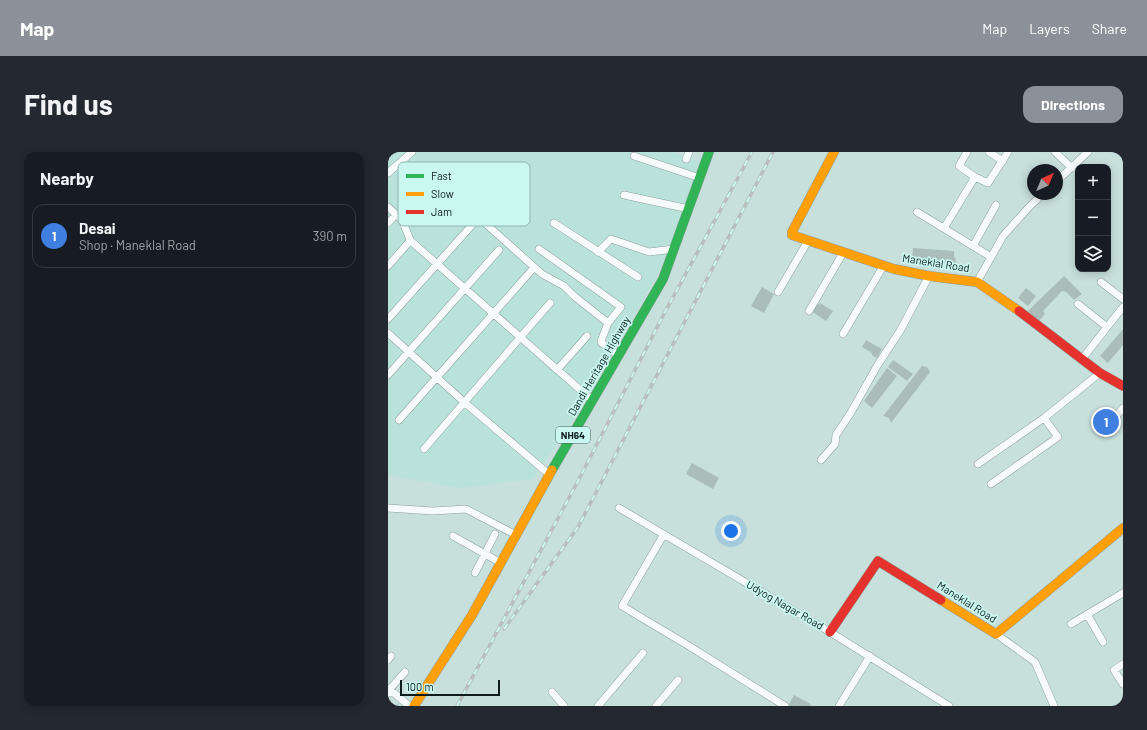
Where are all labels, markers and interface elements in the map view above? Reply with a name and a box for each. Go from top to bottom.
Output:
text: Map [20,17,54,40]
text: Map [982,20,1007,37]
text: Layers [1029,20,1070,37]
text: Share [1092,20,1127,37]
button: Directions [1023,86,1123,123]
text: Find us [24,87,113,121]
legend [398,162,530,226]
north arrow [1027,164,1063,200]
map controls [1075,164,1111,272]
button: + [1075,164,1111,200]
text: Nearby [40,168,94,188]
text: Fast [431,169,452,182]
text: Slow [431,187,454,200]
button: − [1075,200,1111,236]
text: Jam [431,205,452,218]
text: Desai [79,219,116,237]
text: 1 [52,228,56,244]
text: 390 m [313,228,347,244]
button: layers [1075,236,1111,272]
text: Shop · Maneklal Road [79,237,196,253]
street label: Maneklal Road [902,251,971,274]
street label: Dandi Heritage Highway [565,314,632,418]
pin: 1 [1093,407,1119,437]
road number: NH64 [556,427,590,443]
your location [721,521,741,541]
street label: Udyog Nagar Road [744,577,826,632]
street label: Maneklal Road [935,578,1000,625]
scale bar [400,678,500,697]
text: 100 m [406,680,434,693]

